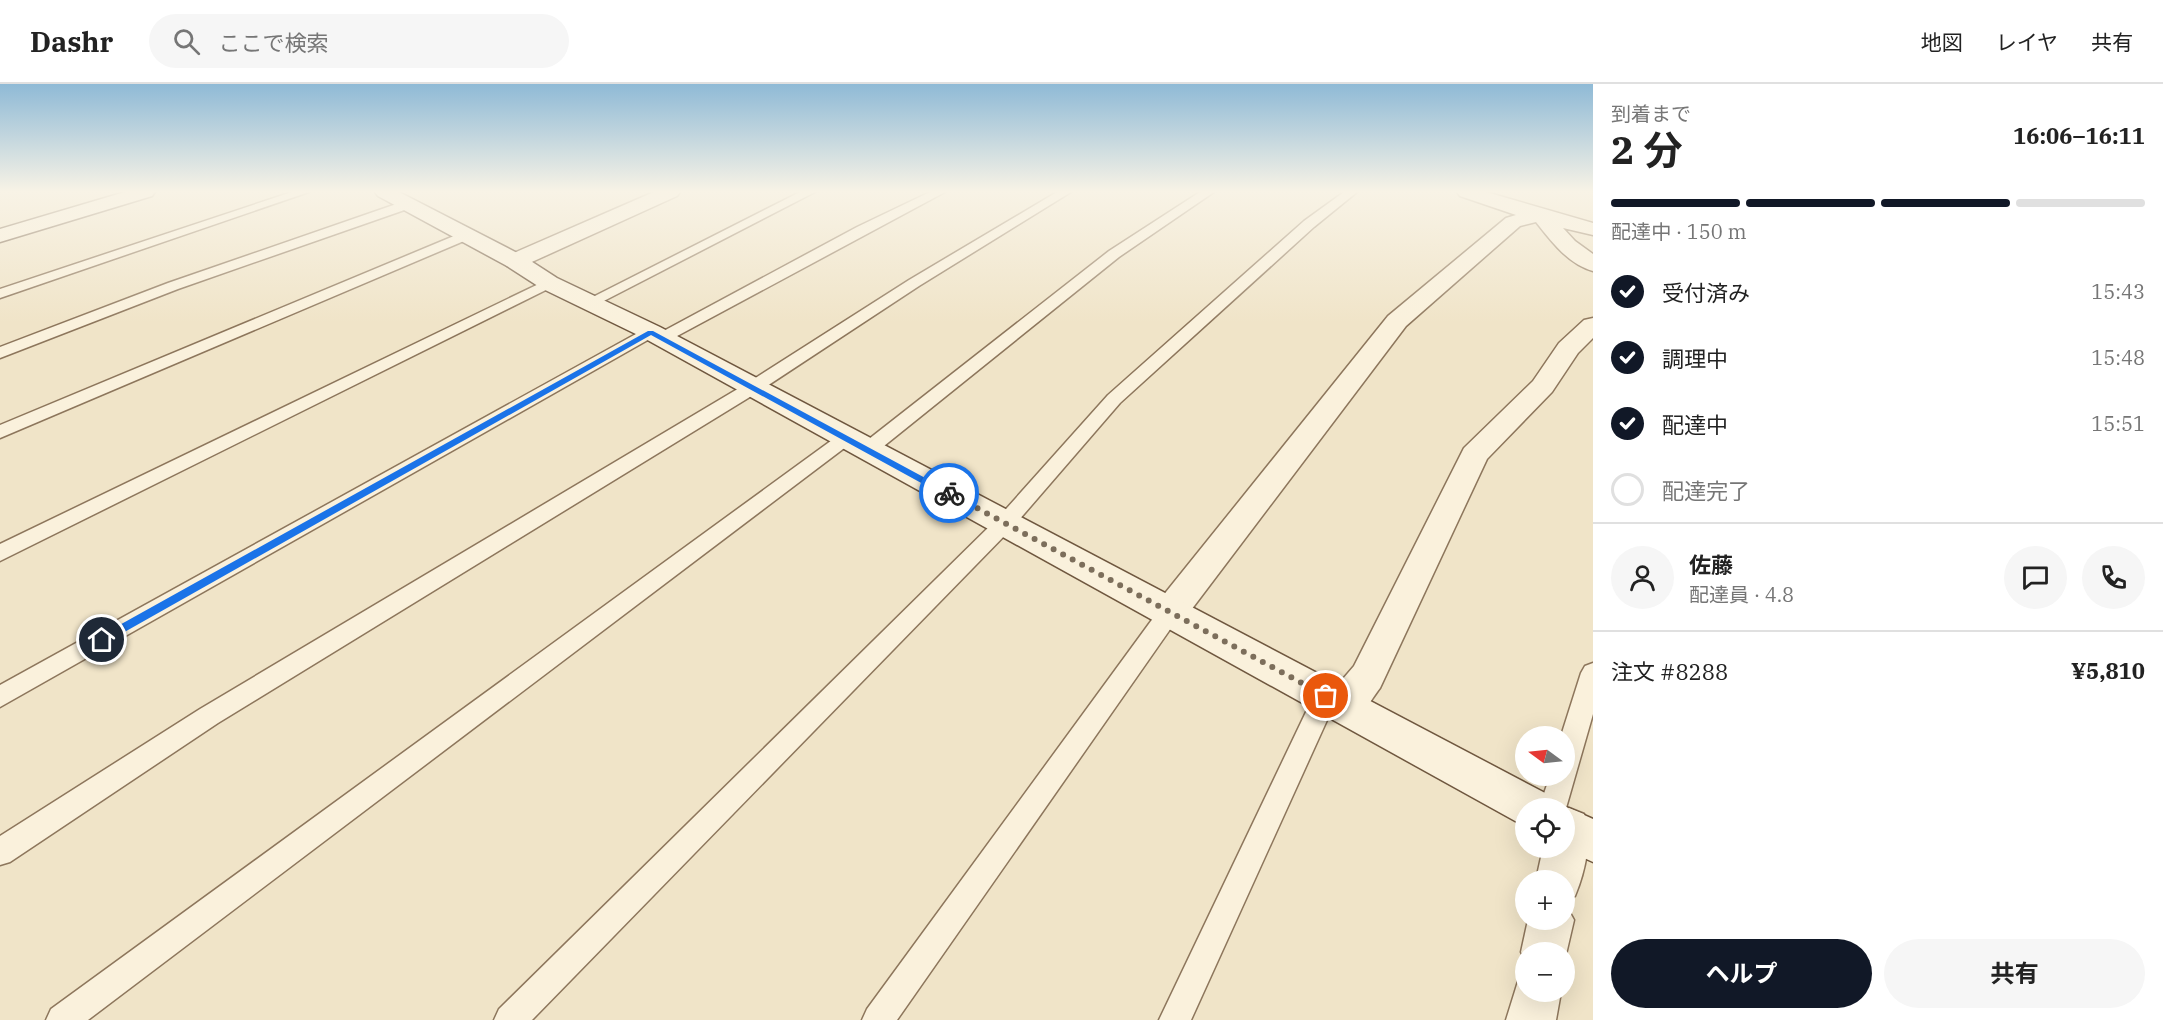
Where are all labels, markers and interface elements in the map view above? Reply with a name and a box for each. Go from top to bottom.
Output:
search box [149,14,569,68]
text: Dashr [30,23,113,60]
icon: search [170,25,203,58]
text: ここで検索 [218,28,328,57]
text: 地図 [1921,28,1963,56]
text: レイヤ [1996,28,2058,56]
text: 共有 [2091,28,2133,56]
text: 到着まで [1611,100,1691,127]
text: 16:06–16:11 [2013,121,2145,150]
text: 2 分 [1611,124,1682,175]
text: 配達中 · 150 m [1611,218,1746,245]
icon: check [1611,275,1644,308]
text: 受付済み [1662,278,1750,307]
text: 15:43 [2091,278,2145,305]
icon: check [1611,341,1644,374]
text: 調理中 [1662,344,1728,373]
text: 15:48 [2091,344,2145,371]
icon: check [1611,407,1644,440]
text: 配達中 [1662,410,1728,439]
text: 15:51 [2091,410,2145,437]
courier [919,463,979,523]
text: 配達完了 [1662,476,1750,505]
icon: bike [933,477,966,510]
button: person [1611,546,1674,609]
button: chat [2004,546,2067,609]
button: phone [2082,546,2145,609]
text: 佐藤 [1689,550,1733,579]
text: 配達員 · 4.8 [1689,581,1794,608]
pin [76,614,127,665]
icon: home [85,623,118,656]
text: ¥5,810 [2071,656,2145,685]
text: 注文 #8288 [1611,657,1728,686]
pin [1300,670,1351,721]
icon: bag [1309,679,1342,712]
north arrow [1515,726,1575,786]
map controls [1515,726,1575,1002]
button: locate [1515,798,1575,858]
button: + [1515,870,1575,930]
button: ヘルプ [1611,939,1872,1008]
button: 共有 [1884,939,2145,1008]
button: − [1515,942,1575,1002]

